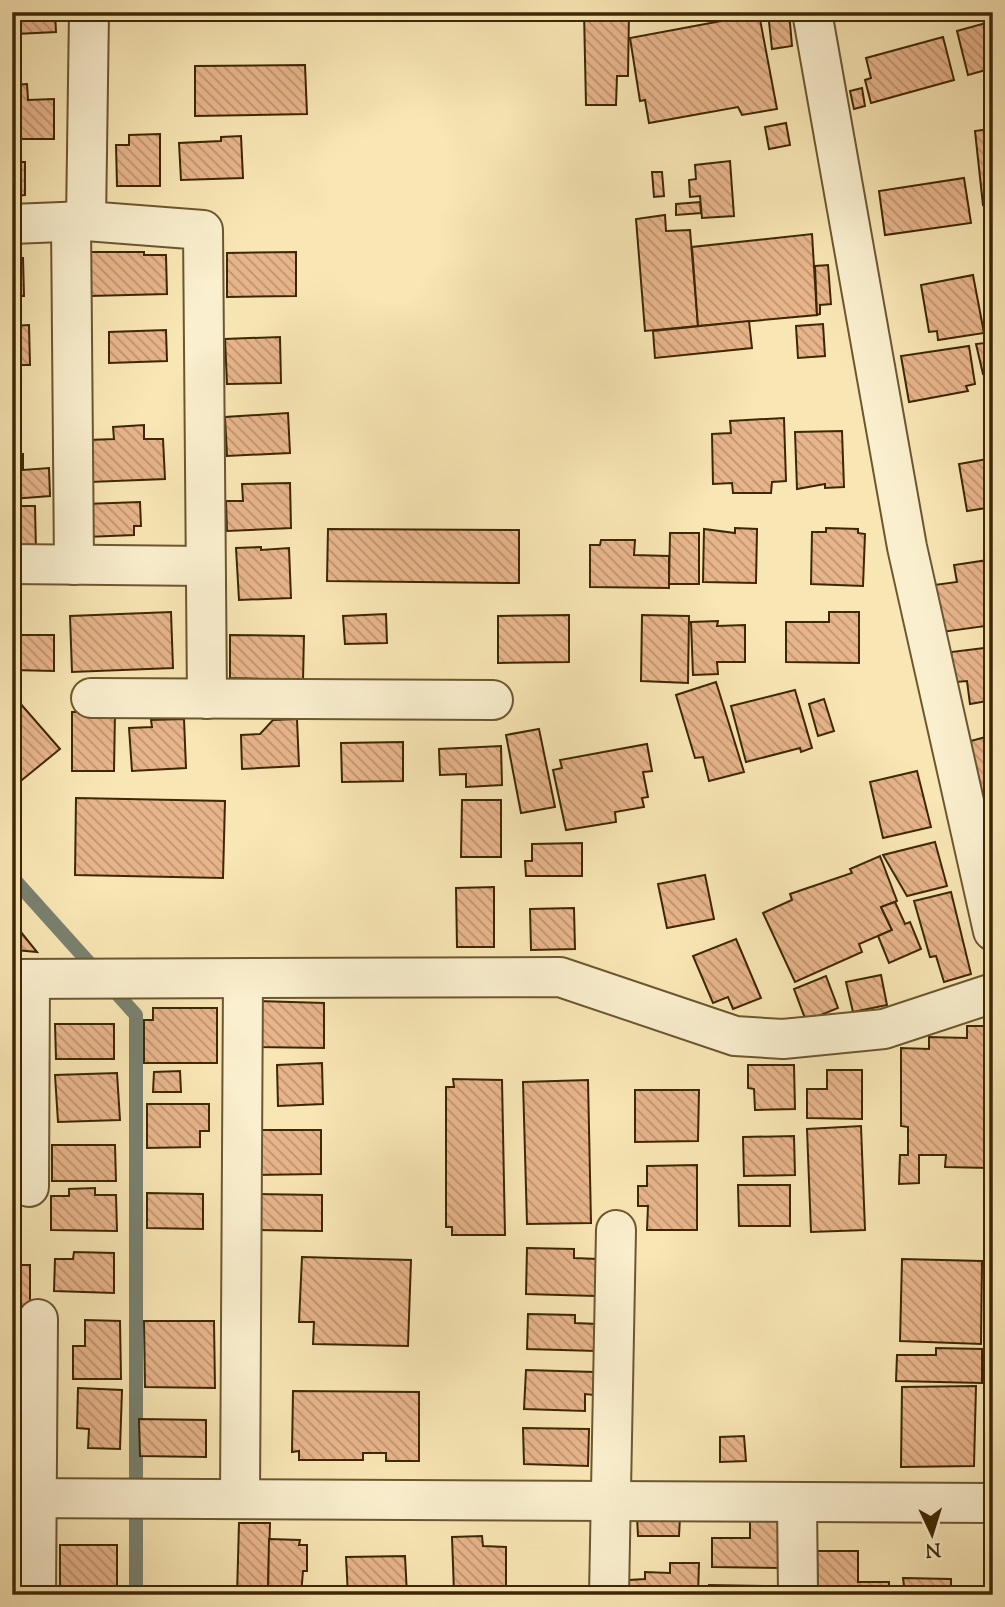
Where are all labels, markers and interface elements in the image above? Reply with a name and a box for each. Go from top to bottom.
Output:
north arrow [897,1498,967,1568]
text: N [925,1534,942,1562]

